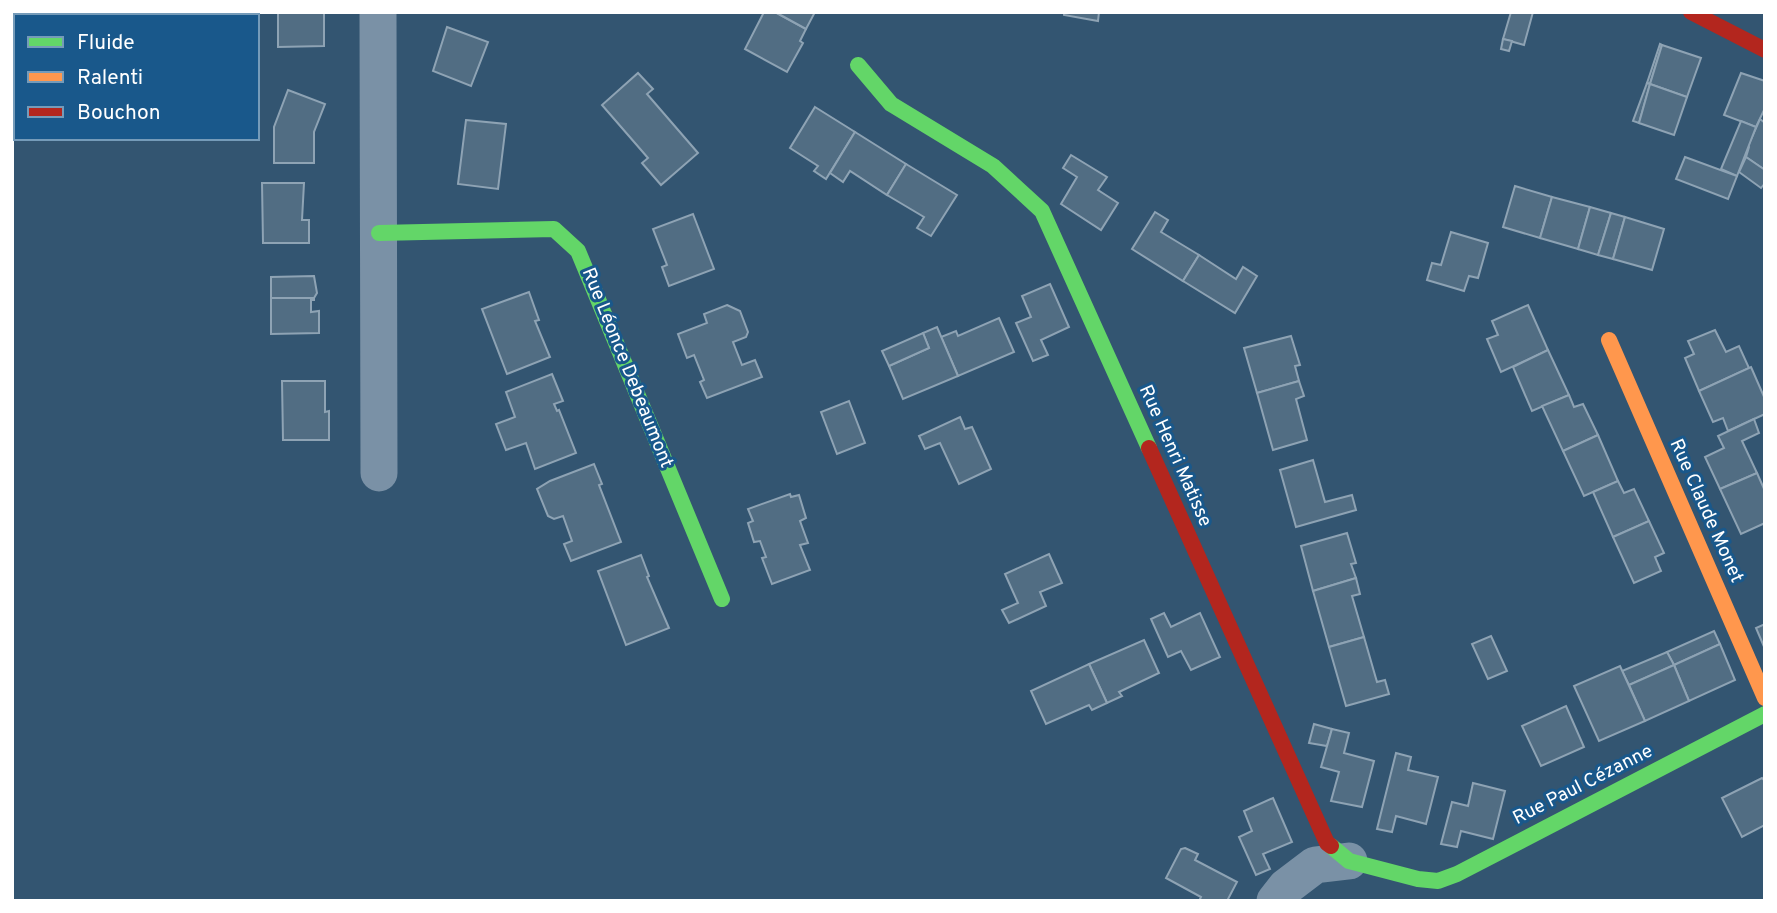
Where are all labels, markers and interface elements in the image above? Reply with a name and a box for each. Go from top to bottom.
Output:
legend [14,14,259,140]
text: Fluide [77,30,135,57]
text: Ralenti [77,65,143,92]
text: Bouchon [77,100,160,127]
street label: Rue Léonce Debeaumont [576,264,678,472]
street label: Rue Henri Matisse [1133,381,1217,531]
street label: Rue Claude Monet [1664,435,1748,587]
street label: Rue Paul Cézanne [1509,739,1657,831]

